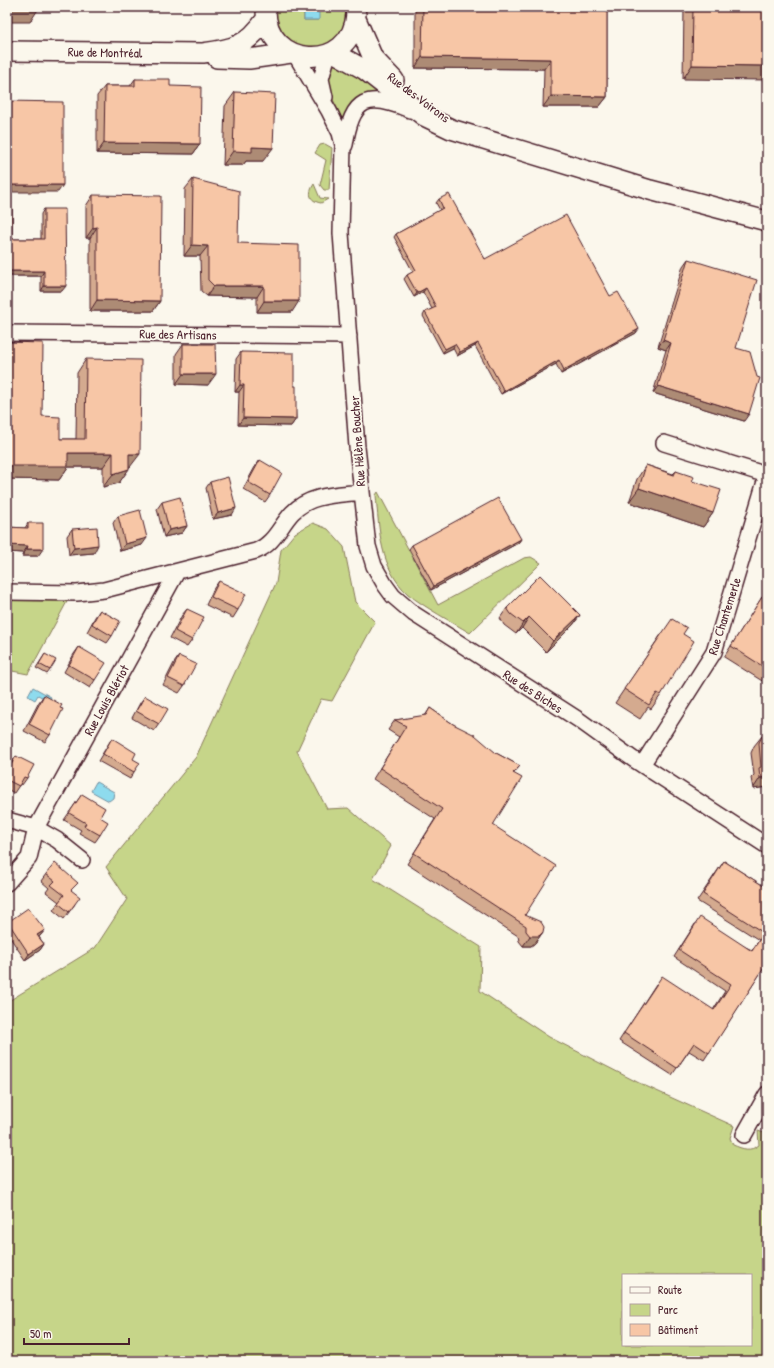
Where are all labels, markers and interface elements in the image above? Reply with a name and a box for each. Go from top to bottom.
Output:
street label: Rue de Montréal [68,42,143,62]
street label: Rue des Voirons [384,68,454,126]
street label: Rue des Artisans [139,324,217,344]
street label: Rue Hélène Boucher [345,395,369,487]
street label: Rue Chantemerle [703,575,745,657]
street label: Rue Louis Blériot [79,661,133,739]
street label: Rue des Biches [500,665,566,717]
legend [622,1274,752,1346]
text: Route [658,1281,682,1298]
text: Parc [658,1301,678,1318]
scale bar [24,1320,129,1346]
text: Bâtiment [658,1321,699,1338]
text: 50 m [30,1325,51,1342]

